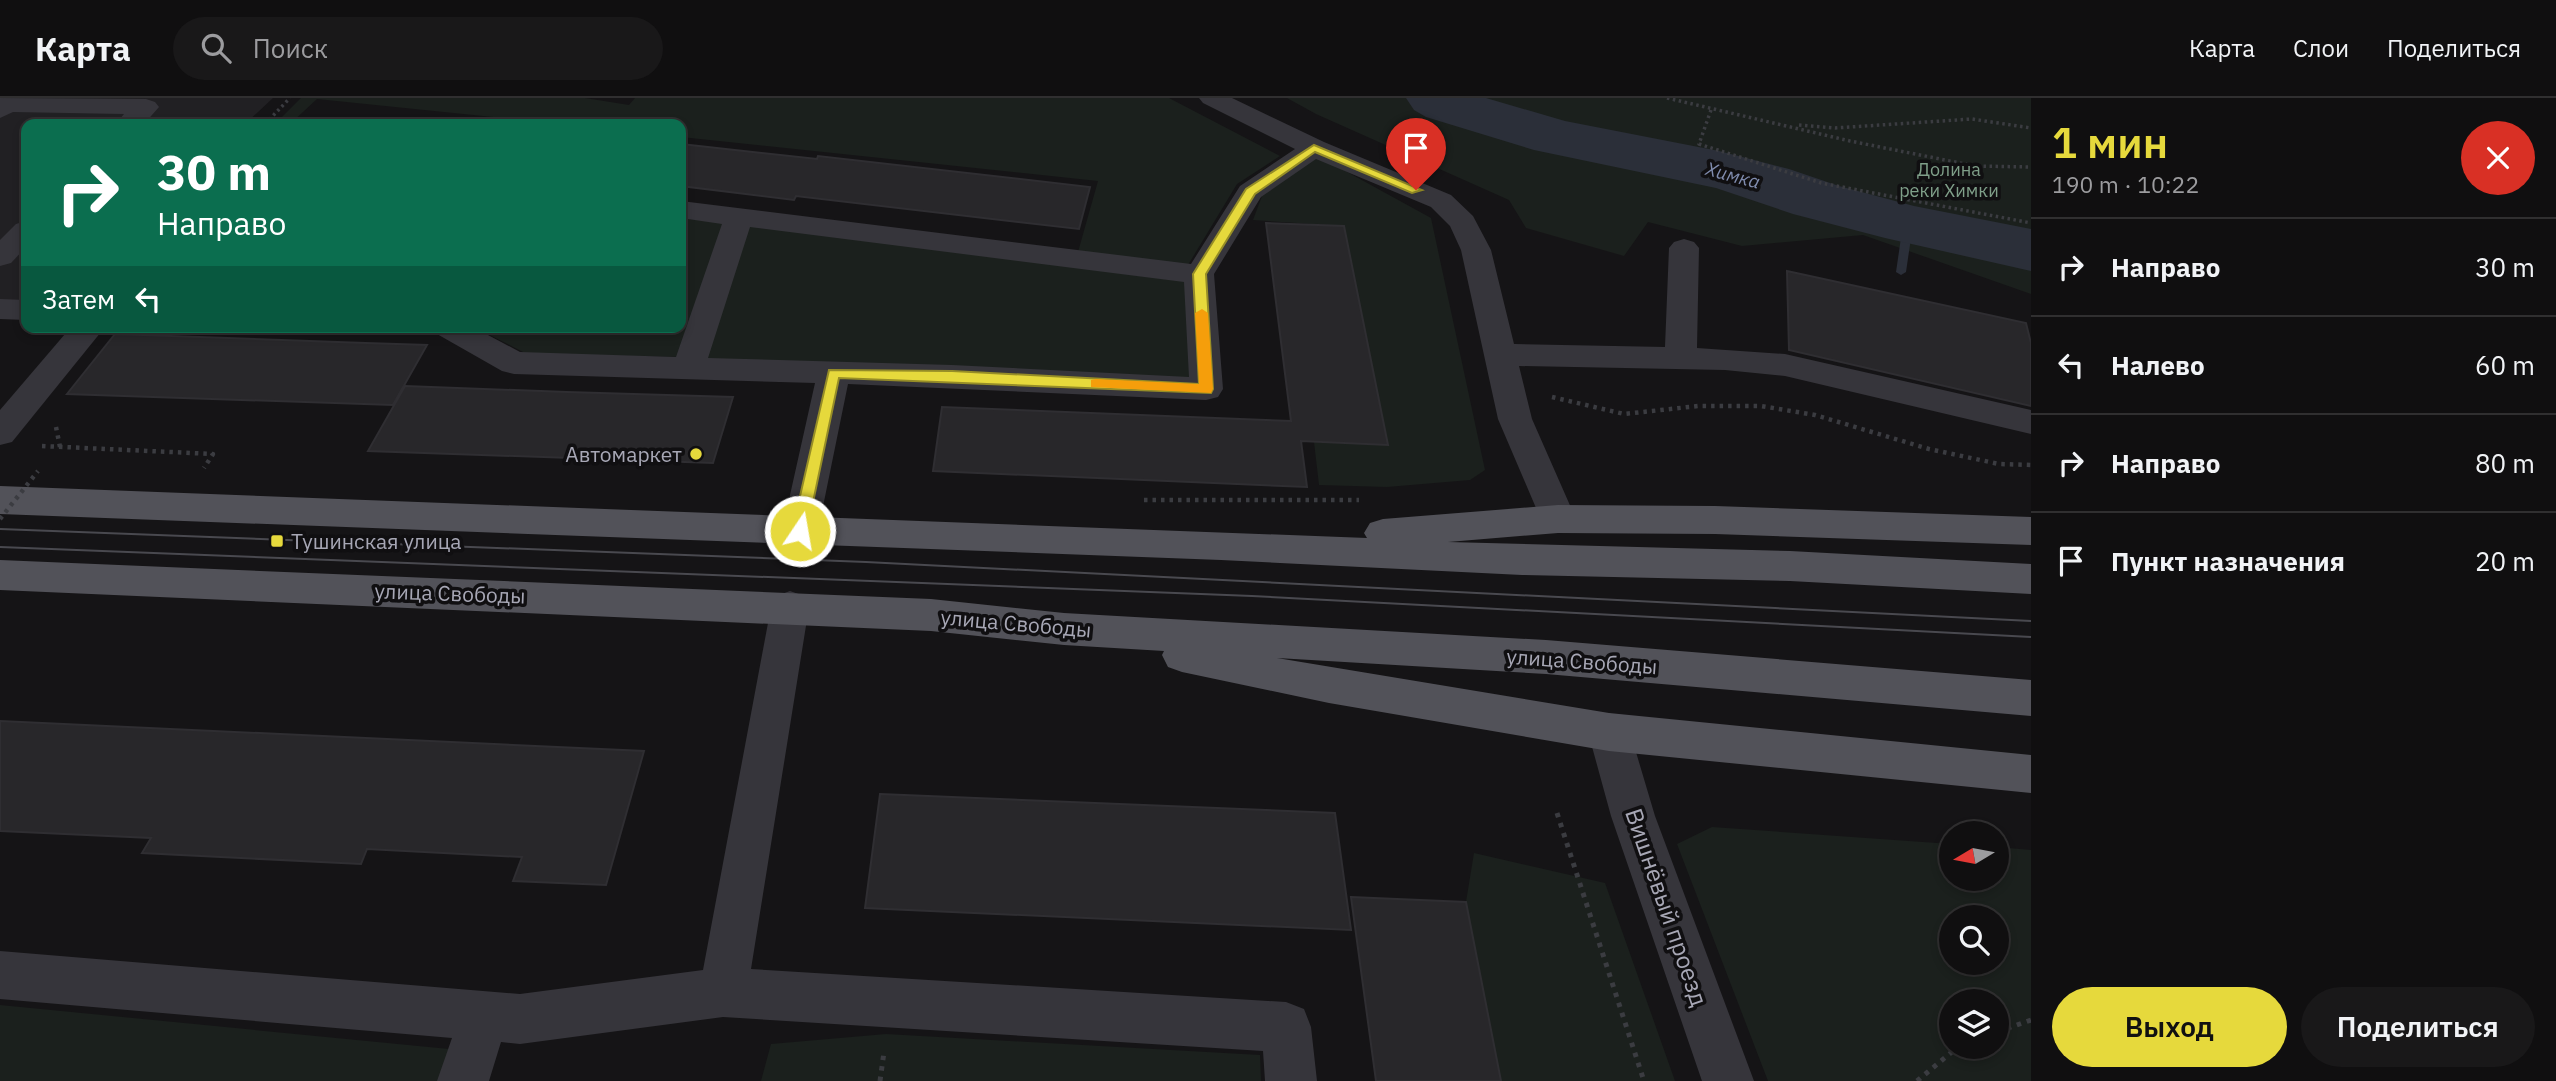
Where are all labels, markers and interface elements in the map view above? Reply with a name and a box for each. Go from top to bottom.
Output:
search box [173,17,663,80]
text: Карта [35,27,131,70]
icon: search [197,29,235,67]
text: Поиск [253,31,328,65]
text: Карта [2189,32,2255,64]
text: Слои [2293,32,2349,64]
text: Поделиться [2387,32,2521,64]
text: 1 мин [2052,115,2168,170]
pin [1386,118,1446,190]
button: close [2461,121,2535,195]
icon: arrive [1397,129,1435,167]
text: 30 m [157,140,271,203]
icon: right [42,147,133,238]
water label: Химка [1702,156,1763,194]
park label: Долина реки Химки [1899,158,1999,202]
text: 190 m · 10:22 [2052,169,2199,199]
text: Направо [157,202,286,244]
icon: right [2052,248,2090,286]
text: Направо [2111,250,2220,284]
text: 30 m [2475,250,2535,284]
icon: left [129,280,167,318]
text: Затем [42,282,115,316]
icon: left [2052,346,2090,384]
text: Налево [2111,348,2205,382]
text: 60 m [2475,348,2535,382]
place label: Автомаркет [565,440,682,468]
icon: right [2052,444,2090,482]
marker: Автомаркет [688,446,704,462]
text: Направо [2111,446,2220,480]
text: 80 m [2475,446,2535,480]
position arrow [763,494,837,568]
place label: Тушинская улица [291,527,462,555]
marker: Тушинская улица [269,533,285,549]
icon: arrive [2052,542,2090,580]
text: Пункт назначения [2111,544,2345,578]
text: 20 m [2475,544,2535,578]
street label: улица Свободы [374,576,526,610]
street label: улица Свободы [940,602,1092,644]
street label: улица Свободы [1506,642,1658,680]
street label: Вишнёвый проезд [1618,804,1716,1010]
north arrow [1939,821,2009,891]
map controls [1939,821,2009,1059]
button: search [1939,905,2009,975]
button: Выход [2052,987,2287,1067]
button: Поделиться [2301,987,2535,1067]
button: layers [1939,989,2009,1059]

